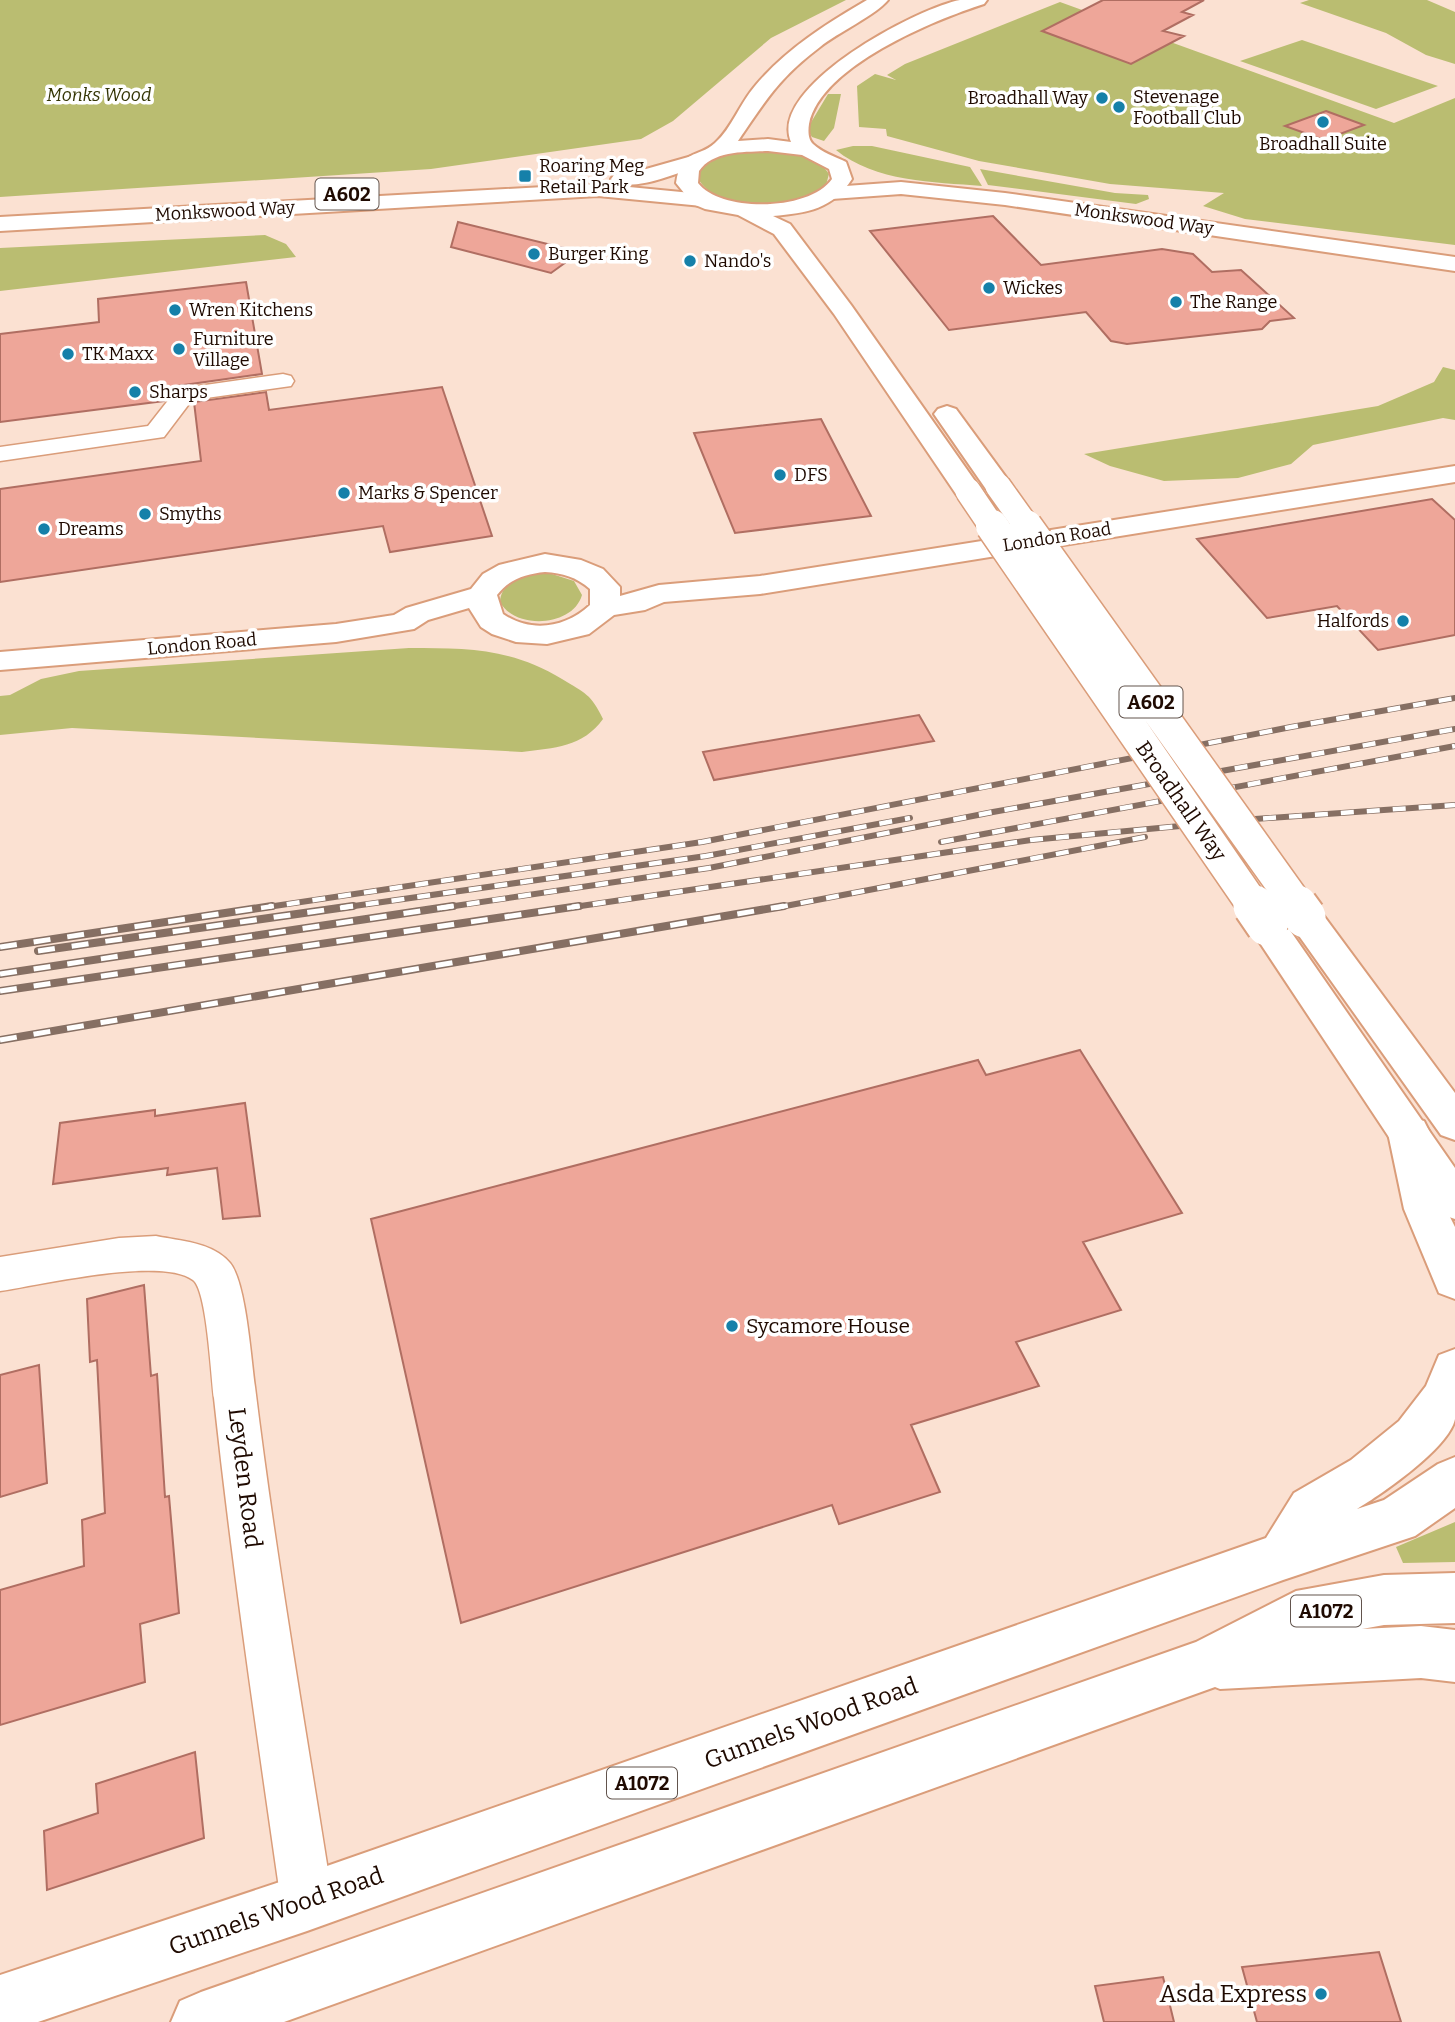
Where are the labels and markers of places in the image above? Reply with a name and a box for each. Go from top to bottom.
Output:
place label: Stevenage Football Club [1133,86,1241,129]
place label: Broadhall Way [968,87,1088,109]
marker: Broadhall Way [1094,90,1110,106]
marker: Stevenage Football Club [1111,99,1127,115]
marker: Broadhall Suite [1315,114,1331,130]
place label: Broadhall Suite [1259,133,1387,155]
place label: Roaring Meg Retail Park [539,155,644,198]
marker: Roaring Meg Retail Park [517,168,533,184]
place label: Burger King [548,243,649,265]
marker: Burger King [526,246,542,262]
place label: Nando's [704,250,771,272]
marker: Nando's [682,253,698,269]
place label: Wickes [1003,277,1063,299]
marker: Wickes [981,280,997,296]
place label: The Range [1190,291,1277,313]
marker: The Range [1168,294,1184,310]
place label: Wren Kitchens [189,299,313,321]
marker: Wren Kitchens [167,302,183,318]
place label: Furniture Village [193,328,274,371]
marker: Furniture Village [171,341,187,357]
place label: TK Maxx [82,343,154,365]
marker: TK Maxx [60,346,76,362]
place label: Sharps [149,381,208,403]
marker: Sharps [127,384,143,400]
place label: DFS [794,464,828,486]
marker: DFS [772,467,788,483]
place label: Marks & Spencer [358,482,498,504]
marker: Marks & Spencer [336,485,352,501]
place label: Smyths [159,503,222,525]
marker: Smyths [137,506,153,522]
place label: Dreams [58,518,124,540]
marker: Dreams [36,521,52,537]
place label: Halfords [1317,610,1389,632]
marker: Halfords [1395,613,1411,629]
place label: Sycamore House [746,1313,910,1339]
marker: Sycamore House [724,1318,740,1334]
place label: Asda Express [1159,1980,1307,2008]
marker: Asda Express [1313,1986,1329,2002]

